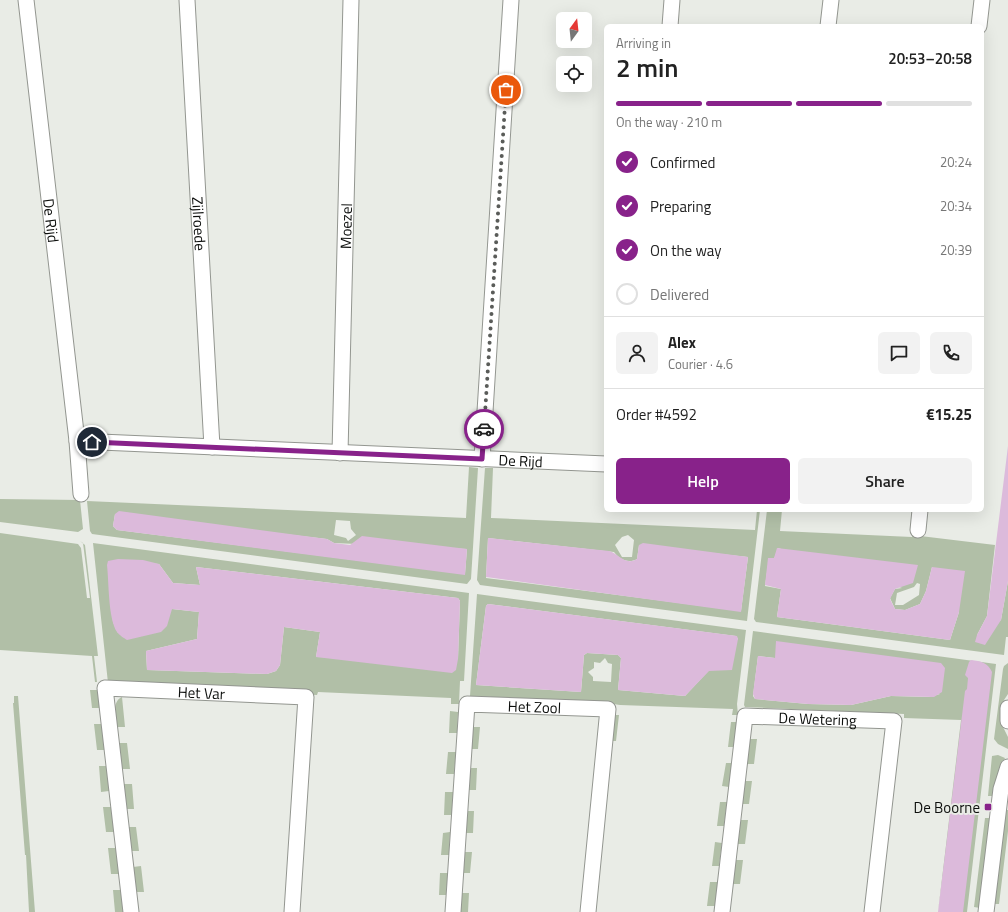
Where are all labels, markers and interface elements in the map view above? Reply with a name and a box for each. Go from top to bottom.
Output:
north arrow [556,12,592,48]
map controls [556,12,592,92]
text: Arriving in [616,33,671,53]
text: 20:53–20:58 [888,47,972,70]
text: 2 min [616,48,679,87]
button: locate [556,56,592,92]
pin [489,73,523,107]
icon: bag [495,79,517,101]
text: On the way · 210 m [616,112,722,132]
icon: check [616,151,638,173]
text: Confirmed [650,151,715,174]
text: 20:24 [940,152,972,172]
icon: check [616,195,638,217]
text: Preparing [650,195,711,218]
street label: Zijlroede [187,196,213,251]
text: 20:34 [940,196,972,216]
street label: De Rijd [38,197,65,244]
street label: Moezel [333,203,358,249]
icon: check [616,239,638,261]
text: On the way [650,239,722,262]
text: 20:39 [940,240,972,260]
text: Delivered [650,283,709,306]
text: Alex [668,331,696,354]
button: person [616,332,658,374]
button: chat [878,332,920,374]
button: phone [930,332,972,374]
text: Courier · 4.6 [668,354,733,374]
text: Order #4592 [616,403,697,426]
text: €15.25 [926,403,972,426]
courier [464,409,504,449]
icon: car [473,418,495,440]
pin [75,425,109,459]
icon: home [81,431,103,453]
street label: De Rijd [498,448,543,473]
button: Help [616,458,790,504]
button: Share [798,458,972,504]
street label: Het Var [177,680,225,705]
street label: Het Zool [507,694,562,719]
street label: De Wetering [778,706,857,731]
place label: De Boorne [914,796,980,819]
marker: De Boorne [983,802,993,812]

